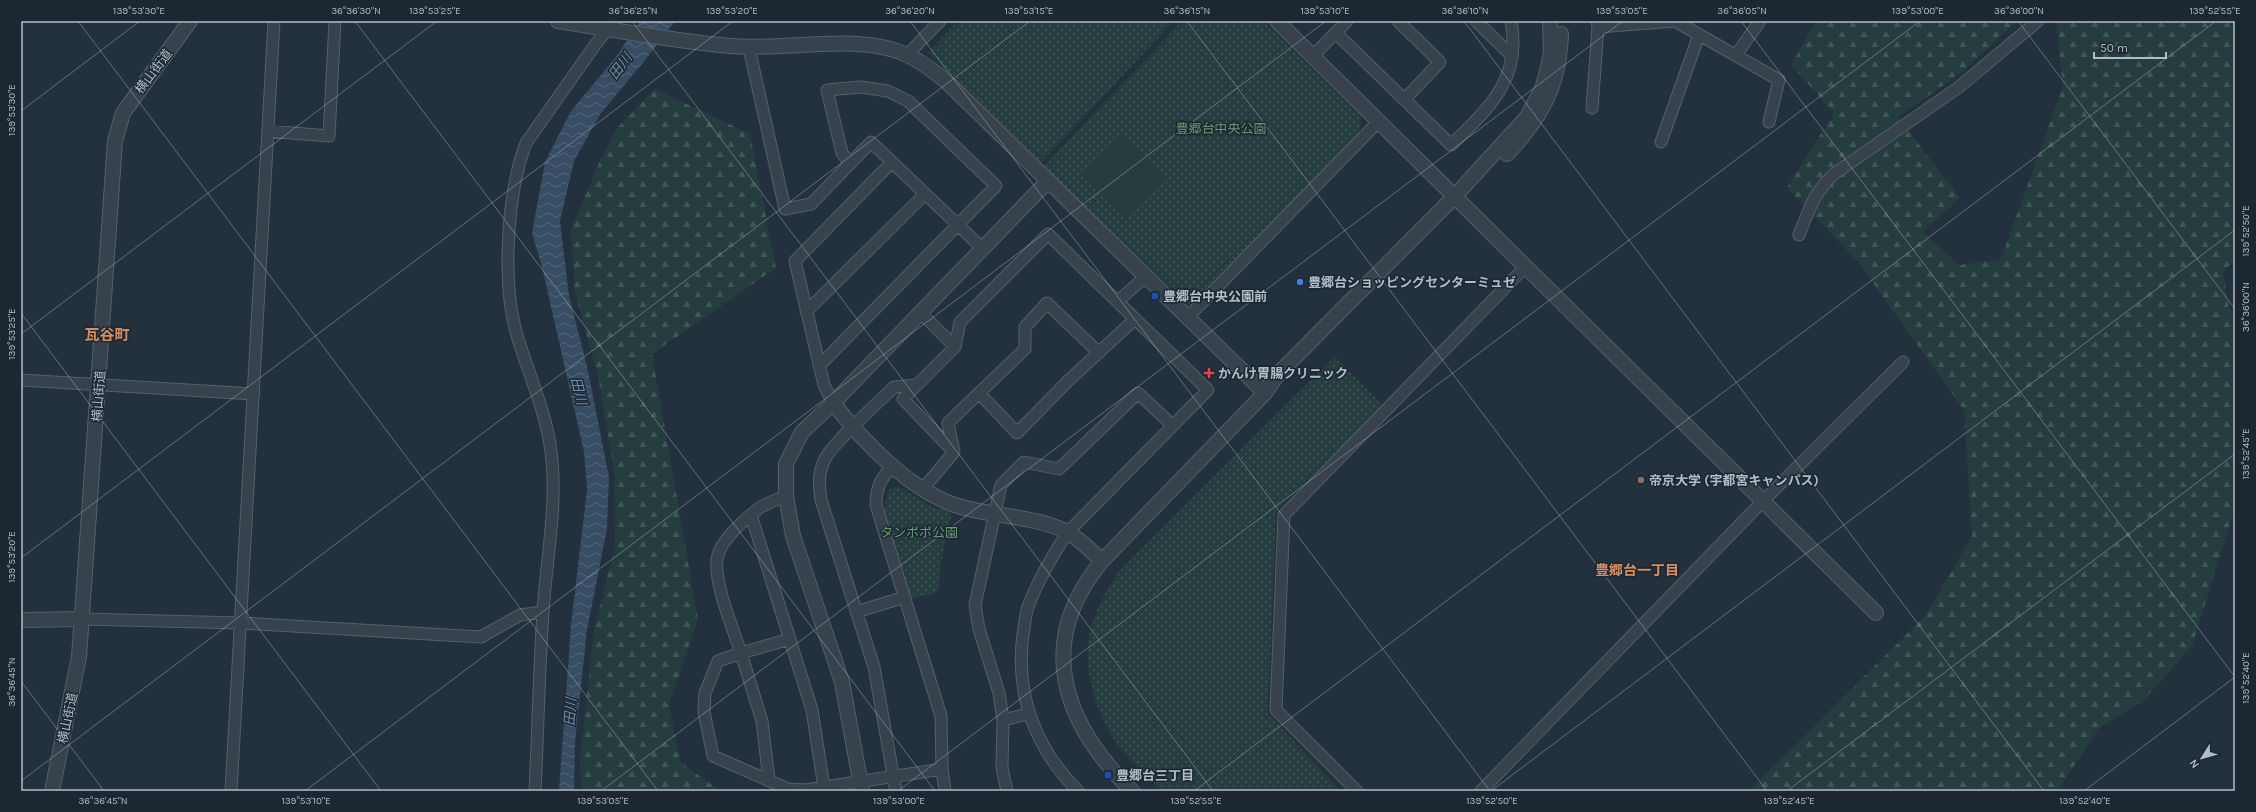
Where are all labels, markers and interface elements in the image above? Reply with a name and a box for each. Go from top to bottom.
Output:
text: 139°53'30"E [113,5,165,17]
text: 36°36'30"N [331,5,381,17]
text: 139°53'25"E [409,5,461,17]
text: 36°36'25"N [608,5,658,17]
text: 139°53'20"E [706,5,758,17]
text: 36°36'20"N [885,5,935,17]
text: 139°53'15"E [1005,5,1053,17]
text: 36°36'15"N [1164,5,1210,17]
text: 139°53'10"E [1300,5,1350,17]
text: 36°36'10"N [1441,5,1489,17]
text: 139°53'05"E [1596,5,1648,17]
text: 36°36'05"N [1717,5,1767,17]
text: 139°53'00"E [1892,5,1944,17]
text: 36°36'00"N [1994,5,2044,17]
text: 139°52'55"E [2189,5,2241,17]
scale bar [2094,34,2166,60]
text: 50 m [2100,41,2128,55]
street label: 横山街道 [132,46,175,97]
water label: 田川 [605,48,637,83]
text: 139°53'30"E [6,84,18,136]
park label: 豊郷台中央公園 [1175,121,1267,136]
text: 139°52'50"E [2240,205,2252,257]
place label: 豊郷台ショッピングセンターミュゼ [1308,275,1516,290]
marker: 豊郷台ショッピングセンターミュゼ [1295,277,1305,287]
text: 36°36'00"N [2240,282,2252,332]
place label: 豊郷台中央公園前 [1163,289,1267,304]
marker: 豊郷台中央公園前 [1150,291,1160,301]
text: 139°53'25"E [6,308,18,360]
district label: 瓦谷町 [84,326,130,344]
place label: かんけ胃腸クリニック [1218,366,1348,381]
marker: かんけ胃腸クリニック [1203,367,1215,379]
street label: 横山街道 [89,370,108,423]
water label: 田川 [567,375,591,409]
text: 139°52'45"E [2240,428,2252,480]
place label: 帝京大学 (宇都宮キャンパス) [1649,473,1819,488]
marker: 帝京大学 (宇都宮キャンパス) [1636,475,1646,485]
park label: タンポポ公園 [880,525,958,540]
text: 139°53'20"E [6,531,18,583]
district label: 豊郷台一丁目 [1595,562,1679,579]
text: 139°52'40"E [2240,652,2252,704]
text: 36°36'45"N [6,657,18,707]
street label: 横山街道 [55,691,80,745]
water label: 田川 [561,695,580,727]
north arrow [2182,738,2222,778]
text: N [2187,757,2202,771]
place label: 豊郷台三丁目 [1116,768,1194,783]
marker: 豊郷台三丁目 [1103,770,1113,780]
text: 36°36'45"N [78,795,128,807]
text: 139°53'10"E [281,795,331,807]
text: 139°53'05"E [577,795,629,807]
text: 139°53'00"E [873,795,925,807]
text: 139°52'55"E [1170,795,1222,807]
text: 139°52'50"E [1466,795,1518,807]
text: 139°52'45"E [1763,795,1815,807]
text: 139°52'40"E [2059,795,2111,807]

